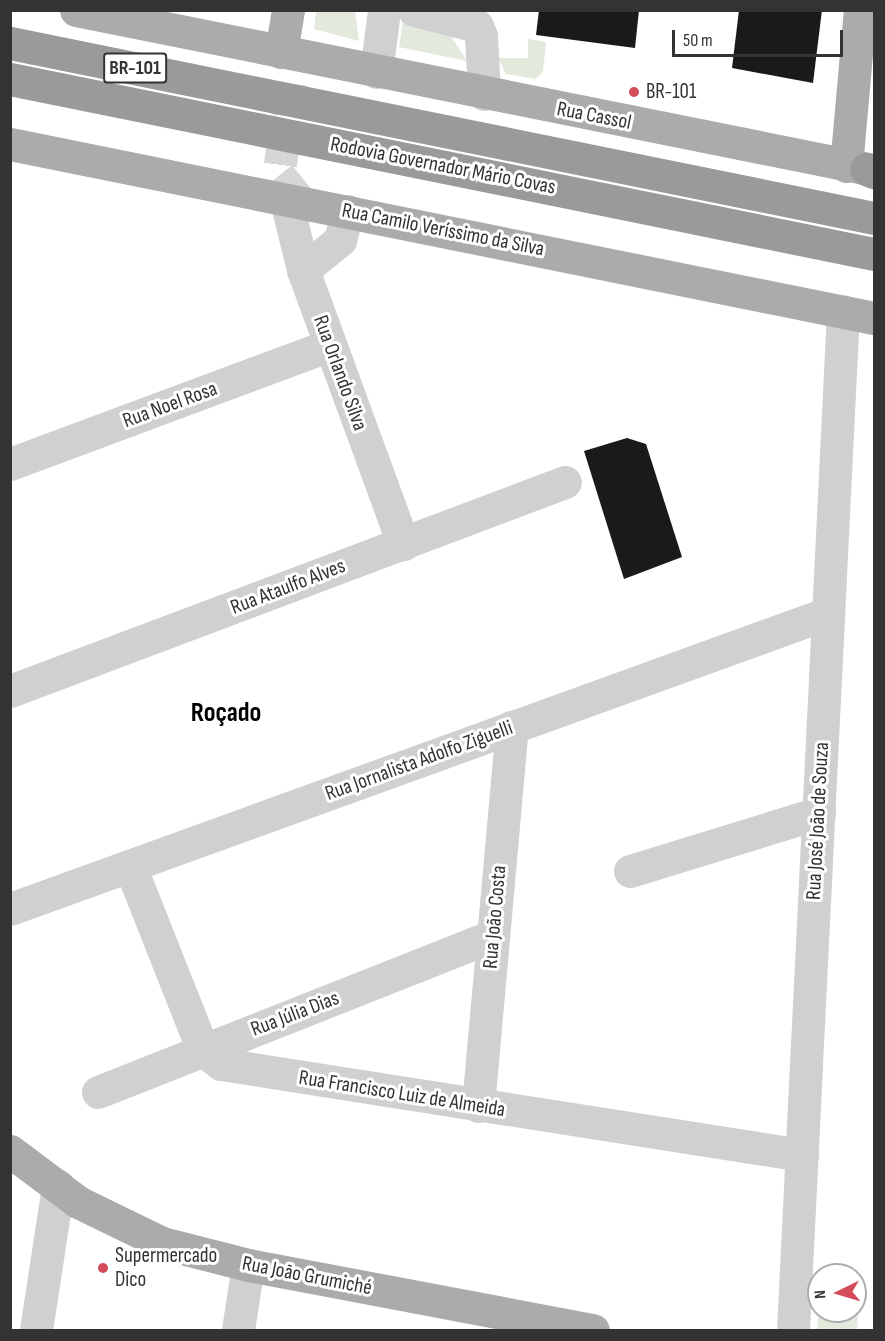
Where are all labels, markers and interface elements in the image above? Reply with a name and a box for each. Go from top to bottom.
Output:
scale bar [675,18,846,56]
text: 50 m [683,30,713,51]
road number: BR-101 [102,51,168,85]
place label: BR-101 [646,79,696,105]
marker: BR-101 [627,85,641,99]
street label: Rua Cassol [555,96,633,136]
street label: Rodovia Governador Mário Covas [328,132,558,200]
street label: Rua Camilo Veríssimo da Silva [340,198,546,262]
street label: Rua Orlando Silva [308,312,372,434]
street label: Rua Noel Rosa [119,376,221,434]
street label: Rua Ataulfo Alves [227,554,349,620]
district label: Roçado [191,698,261,730]
street label: Rua Jornalista Adolfo Ziguelli [322,715,516,807]
street label: Rua José João de Souza [801,741,835,901]
street label: Rua João Costa [478,864,512,970]
street label: Rua Júlia Dias [247,986,343,1042]
street label: Rua Francisco Luiz de Almeida [297,1065,507,1123]
place label: Supermercado Dico [115,1243,217,1293]
street label: Rua João Grumiché [240,1251,374,1301]
marker: Supermercado Dico [96,1261,110,1275]
north arrow [807,1263,867,1323]
text: N [811,1289,830,1300]

